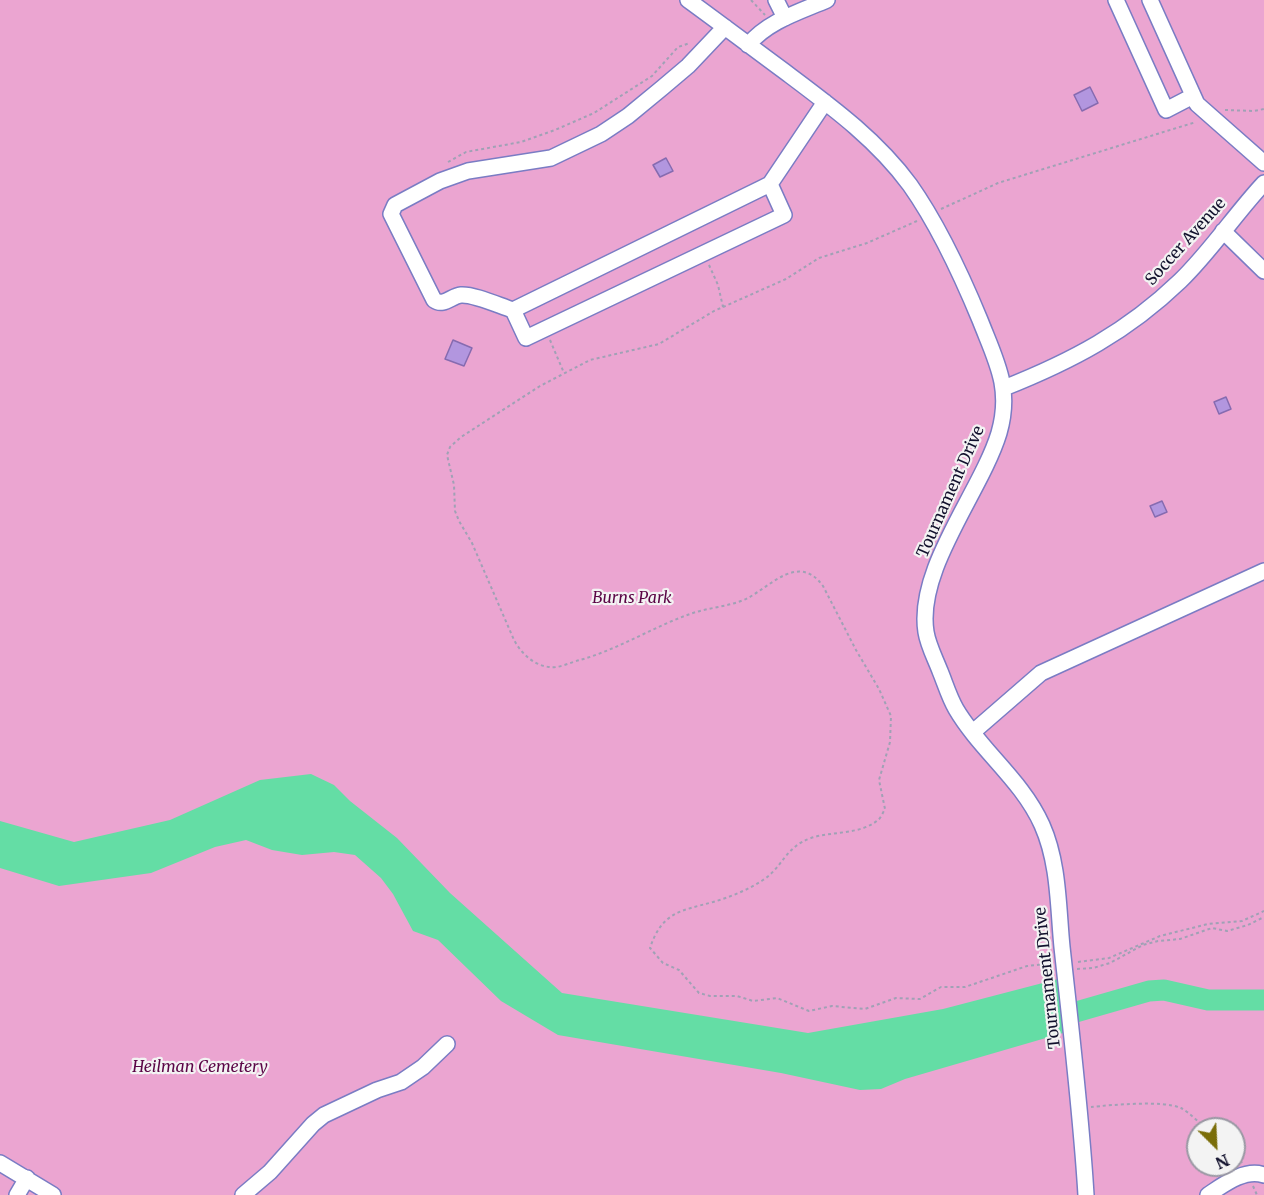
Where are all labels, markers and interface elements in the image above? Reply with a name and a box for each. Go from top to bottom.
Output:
street label: Soccer Avenue [1142,194,1230,290]
street label: Tournament Drive [913,423,989,561]
park label: Burns Park [592,588,672,608]
street label: Tournament Drive [1031,906,1065,1050]
park label: Heilman Cemetery [132,1057,268,1077]
north arrow [1186,1117,1246,1177]
text: N [1213,1150,1232,1173]

